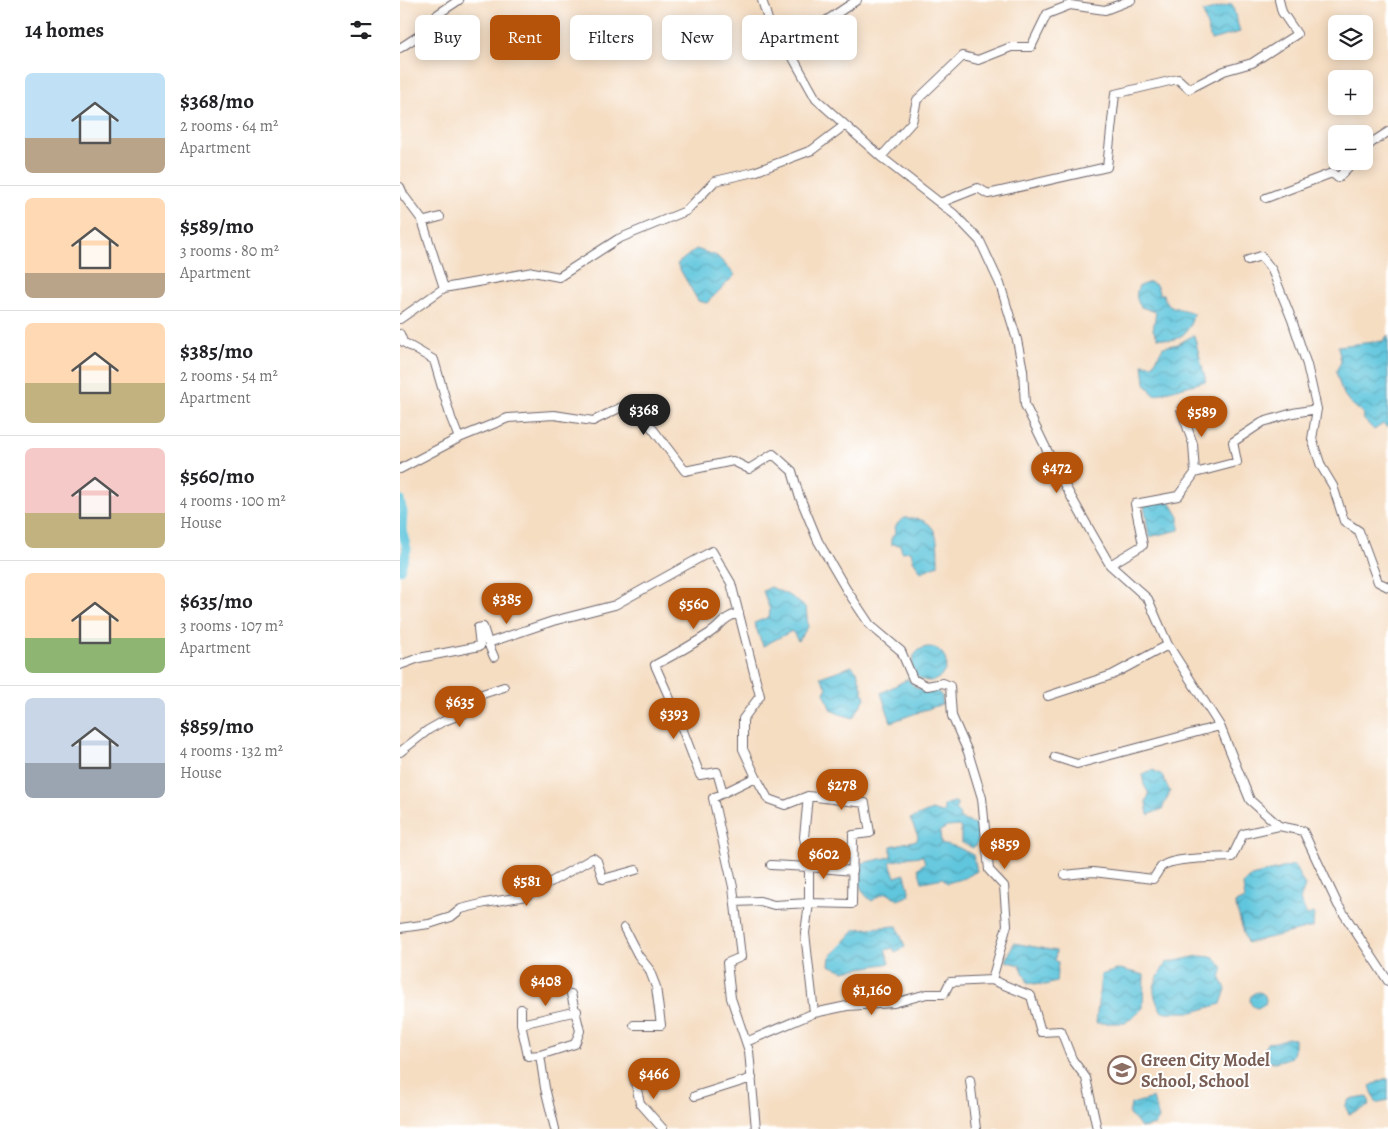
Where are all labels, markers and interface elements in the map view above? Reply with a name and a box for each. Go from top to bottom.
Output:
chip: Buy [415,15,480,60]
chip: Rent [490,15,560,60]
chip: Filters [570,15,652,60]
chip: New [662,15,732,60]
chip: Apartment [742,15,857,60]
map controls [1328,15,1373,170]
button: layers [1328,15,1373,60]
text: 14 homes [25,16,104,44]
icon: filters [347,16,375,44]
button: + [1328,70,1373,115]
text: $368/mo [180,87,254,115]
icon: home [65,93,125,153]
text: 2 rooms · 64 m² [180,115,278,137]
button: − [1328,125,1373,170]
text: Apartment [180,137,251,159]
text: $589/mo [180,212,254,240]
icon: home [65,218,125,278]
text: 3 rooms · 80 m² [180,240,279,262]
text: Apartment [180,262,251,284]
text: $385/mo [180,337,253,365]
icon: home [65,343,125,403]
text: 2 rooms · 54 m² [180,365,278,387]
text: Apartment [180,387,251,409]
pin: $368 [614,394,674,436]
pin: $589 [1172,396,1232,438]
text: $368 [629,399,659,421]
text: $589 [1187,401,1217,423]
pin: $472 [1027,452,1087,494]
text: $472 [1042,457,1072,479]
text: $560/mo [180,462,254,490]
icon: home [65,468,125,528]
text: 4 rooms · 100 m² [180,490,286,512]
text: House [180,512,222,534]
pin: $385 [477,582,537,625]
text: $635/mo [180,587,253,615]
text: $385 [493,588,521,610]
pin: $560 [664,588,724,630]
icon: home [65,593,125,653]
text: $560 [679,593,709,615]
text: 3 rooms · 107 m² [180,615,283,637]
text: Apartment [180,637,251,659]
pin: $635 [430,686,490,728]
text: $635 [446,691,474,713]
pin: $393 [644,698,704,740]
text: $393 [660,703,688,725]
text: $859/mo [180,712,254,740]
icon: home [65,718,125,778]
text: 4 rooms · 132 m² [180,740,283,762]
text: House [180,762,222,784]
pin: $278 [812,768,872,811]
text: $278 [827,774,857,796]
pin: $859 [975,828,1035,870]
text: $859 [990,833,1020,855]
pin: $602 [794,838,854,880]
text: $602 [809,843,839,865]
pin: $581 [497,864,557,907]
text: $581 [513,870,541,892]
pin: $408 [516,964,576,1007]
text: $408 [531,970,561,992]
pin: $1,160 [831,974,913,1016]
text: $1,160 [853,979,891,1001]
place label: Green City Model School, School [1141,1048,1270,1093]
school or university icon: Green City Model School, School [1107,1055,1137,1085]
pin: $466 [624,1058,684,1100]
text: $466 [639,1063,669,1085]

